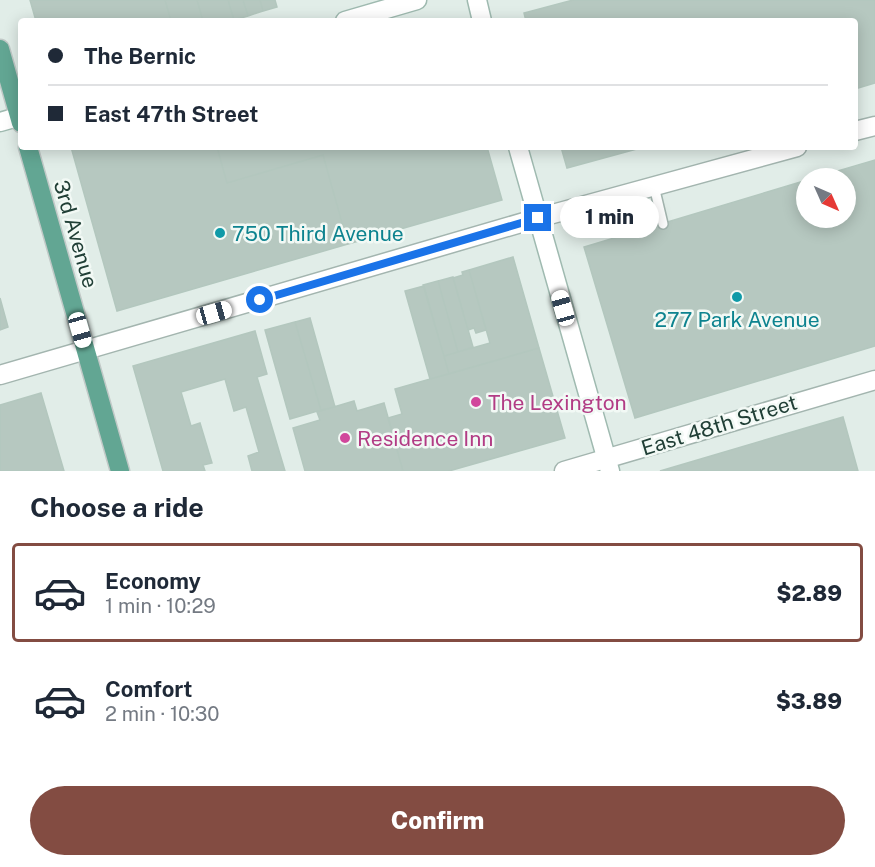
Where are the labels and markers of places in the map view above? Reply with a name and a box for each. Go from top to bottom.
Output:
place label: 750 Third Avenue [232,221,404,246]
marker: 750 Third Avenue [213,226,227,240]
marker: 277 Park Avenue [730,290,744,304]
place label: 277 Park Avenue [654,307,820,332]
place label: The Lexington [488,390,627,415]
marker: The Lexington [469,395,483,409]
place label: Residence Inn [357,426,493,451]
marker: Residence Inn [338,431,352,445]

